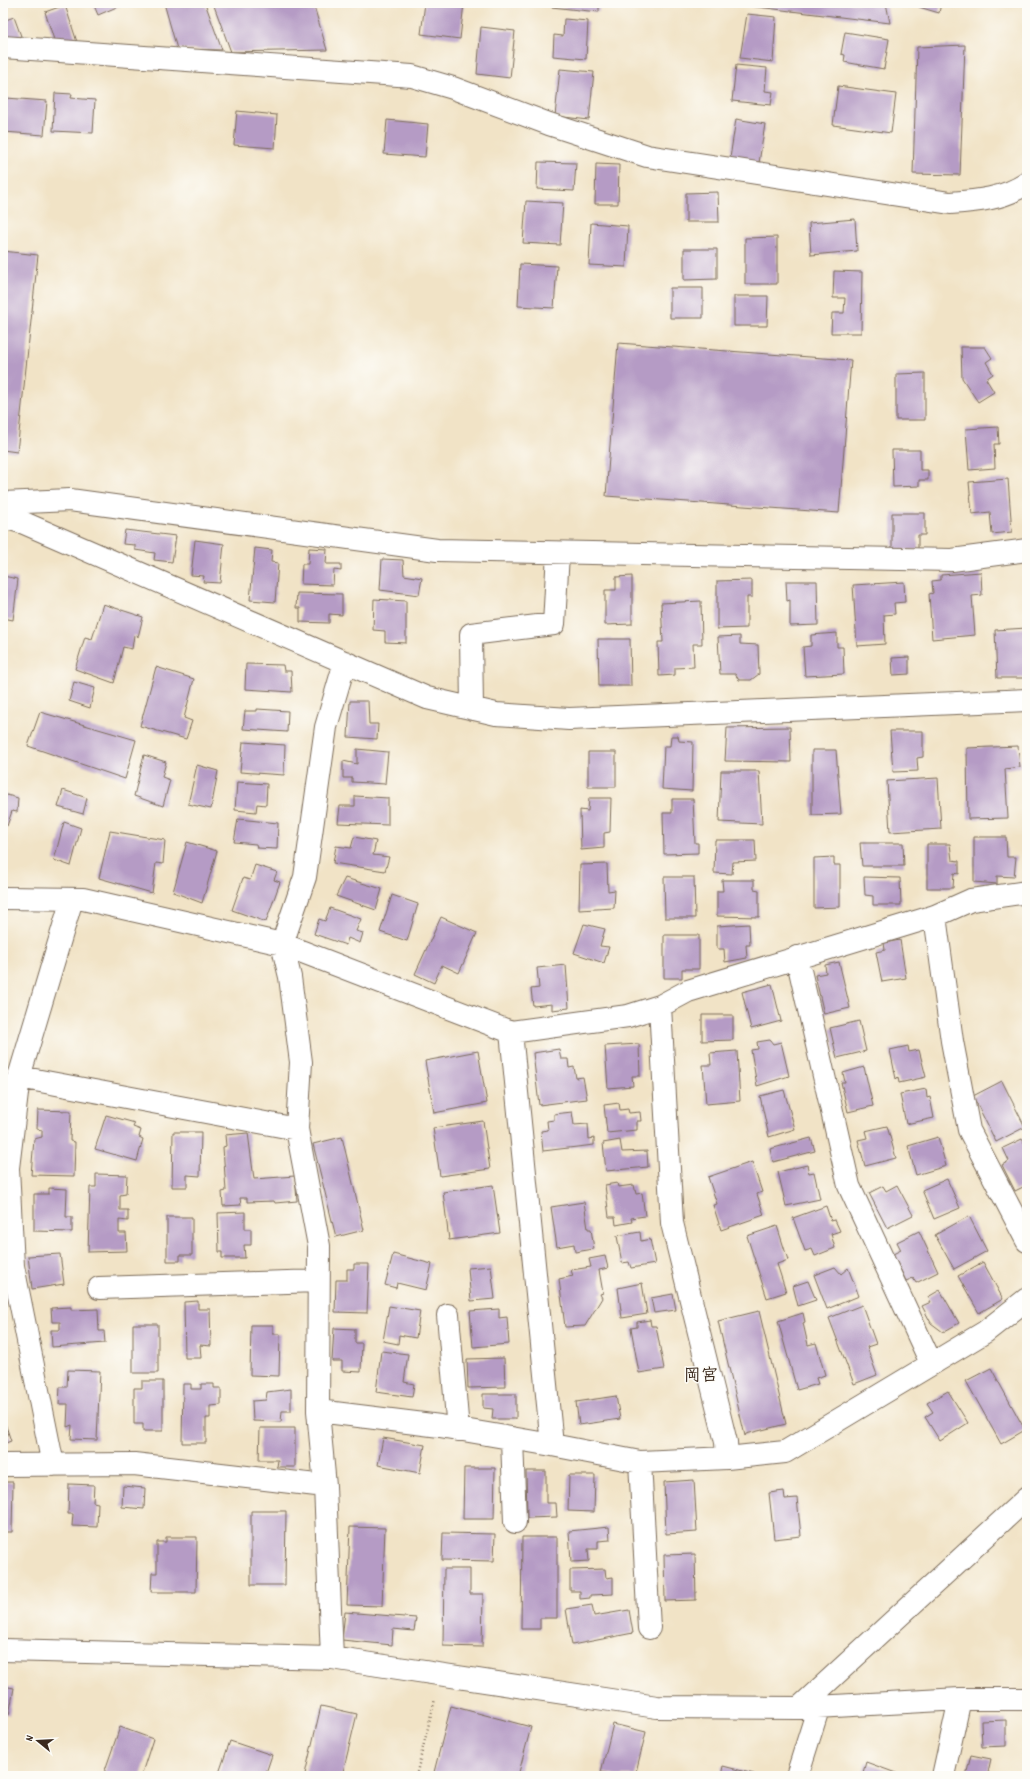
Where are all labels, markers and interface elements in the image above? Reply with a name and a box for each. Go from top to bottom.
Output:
district label: 岡宮 [684,1365,718,1389]
north arrow [18,1721,58,1761]
text: N [22,1733,39,1744]

